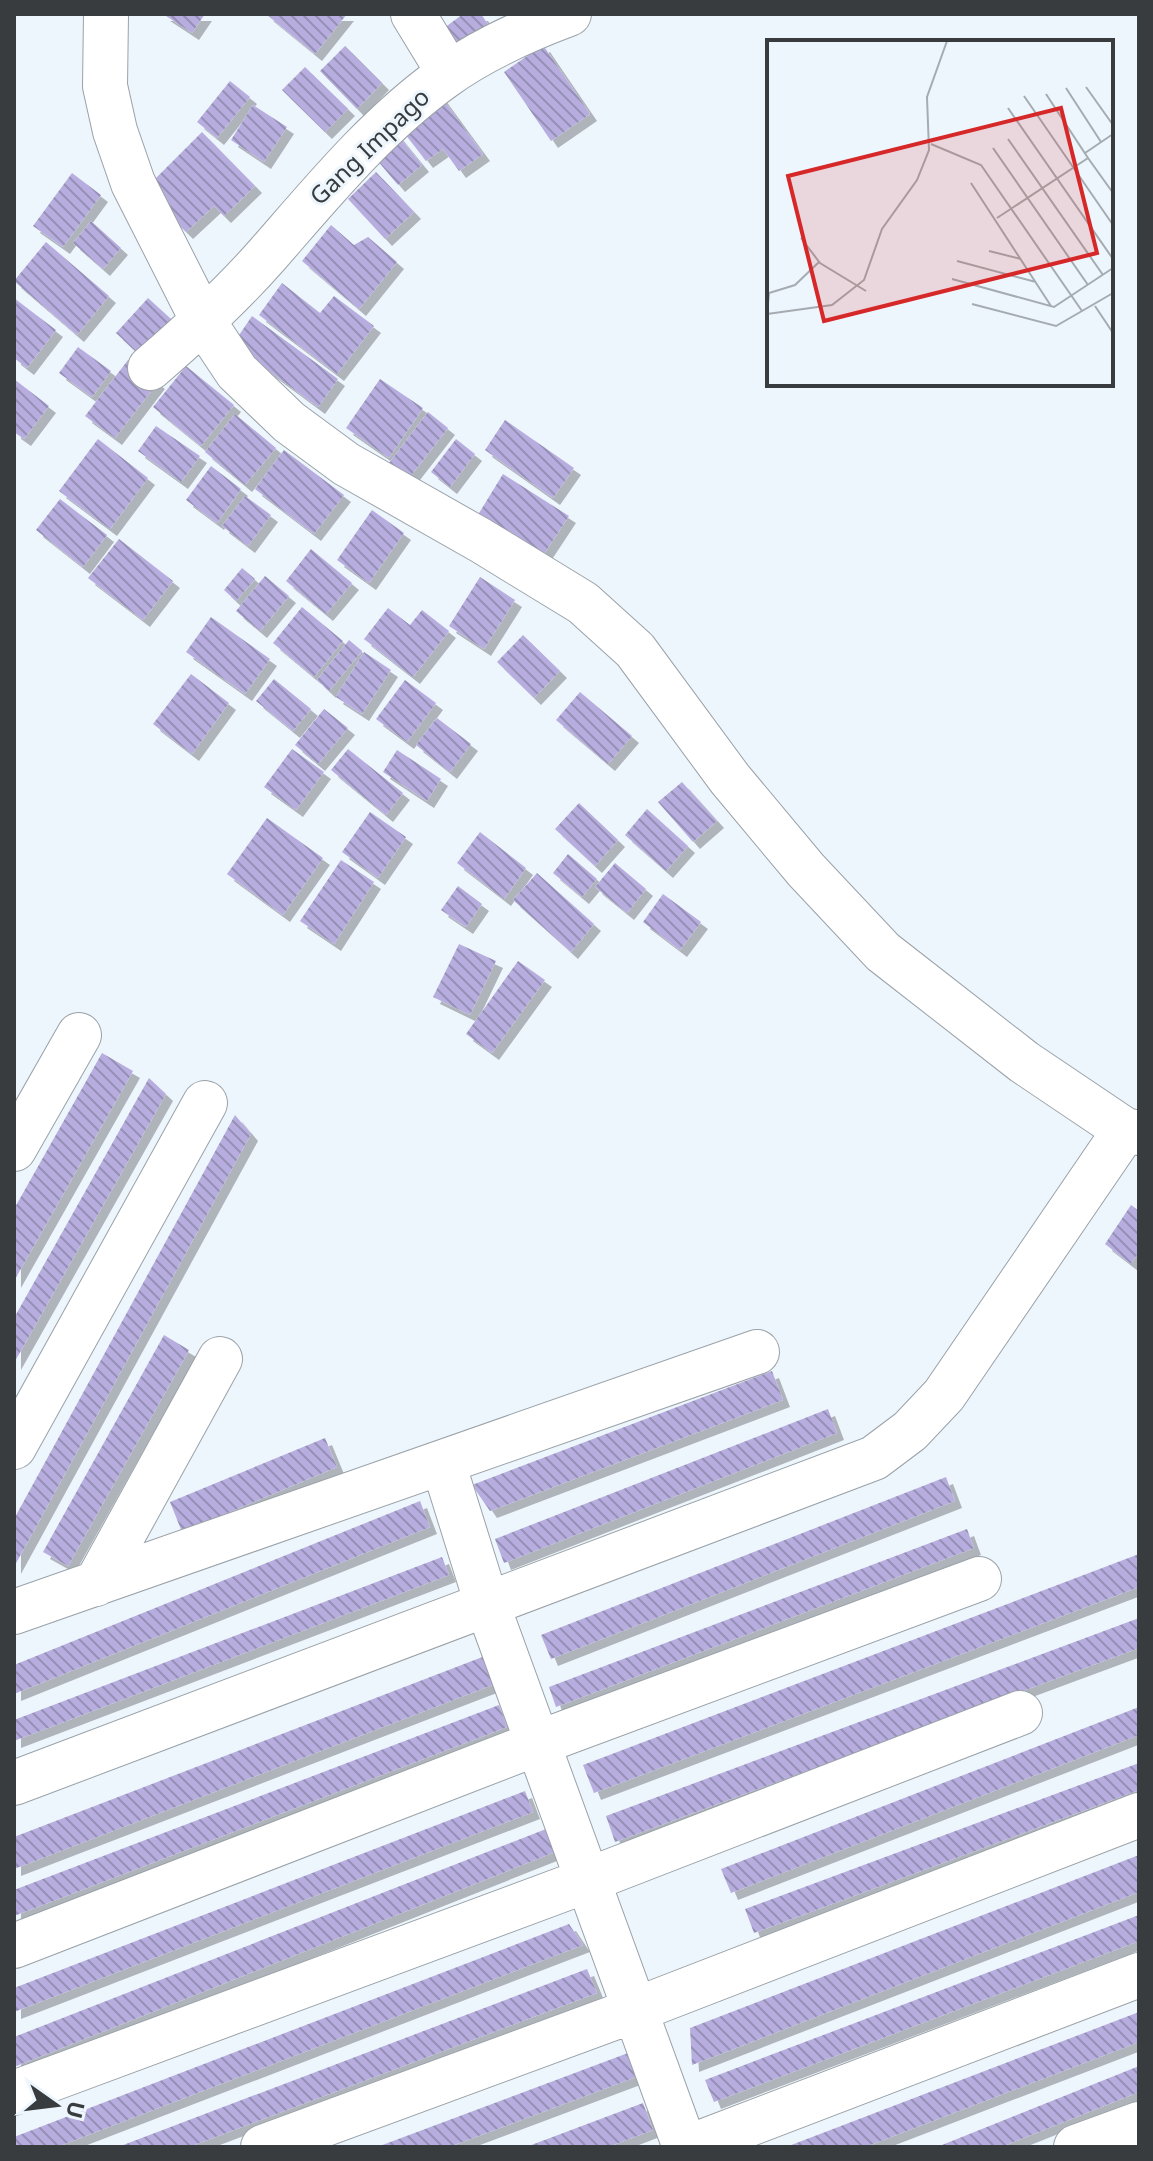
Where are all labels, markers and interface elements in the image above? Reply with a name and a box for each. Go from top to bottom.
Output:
inset map [767,40,1113,386]
street label: Gang Impago [302,80,436,212]
north arrow [16,2065,96,2145]
text: U [60,2098,93,2122]

